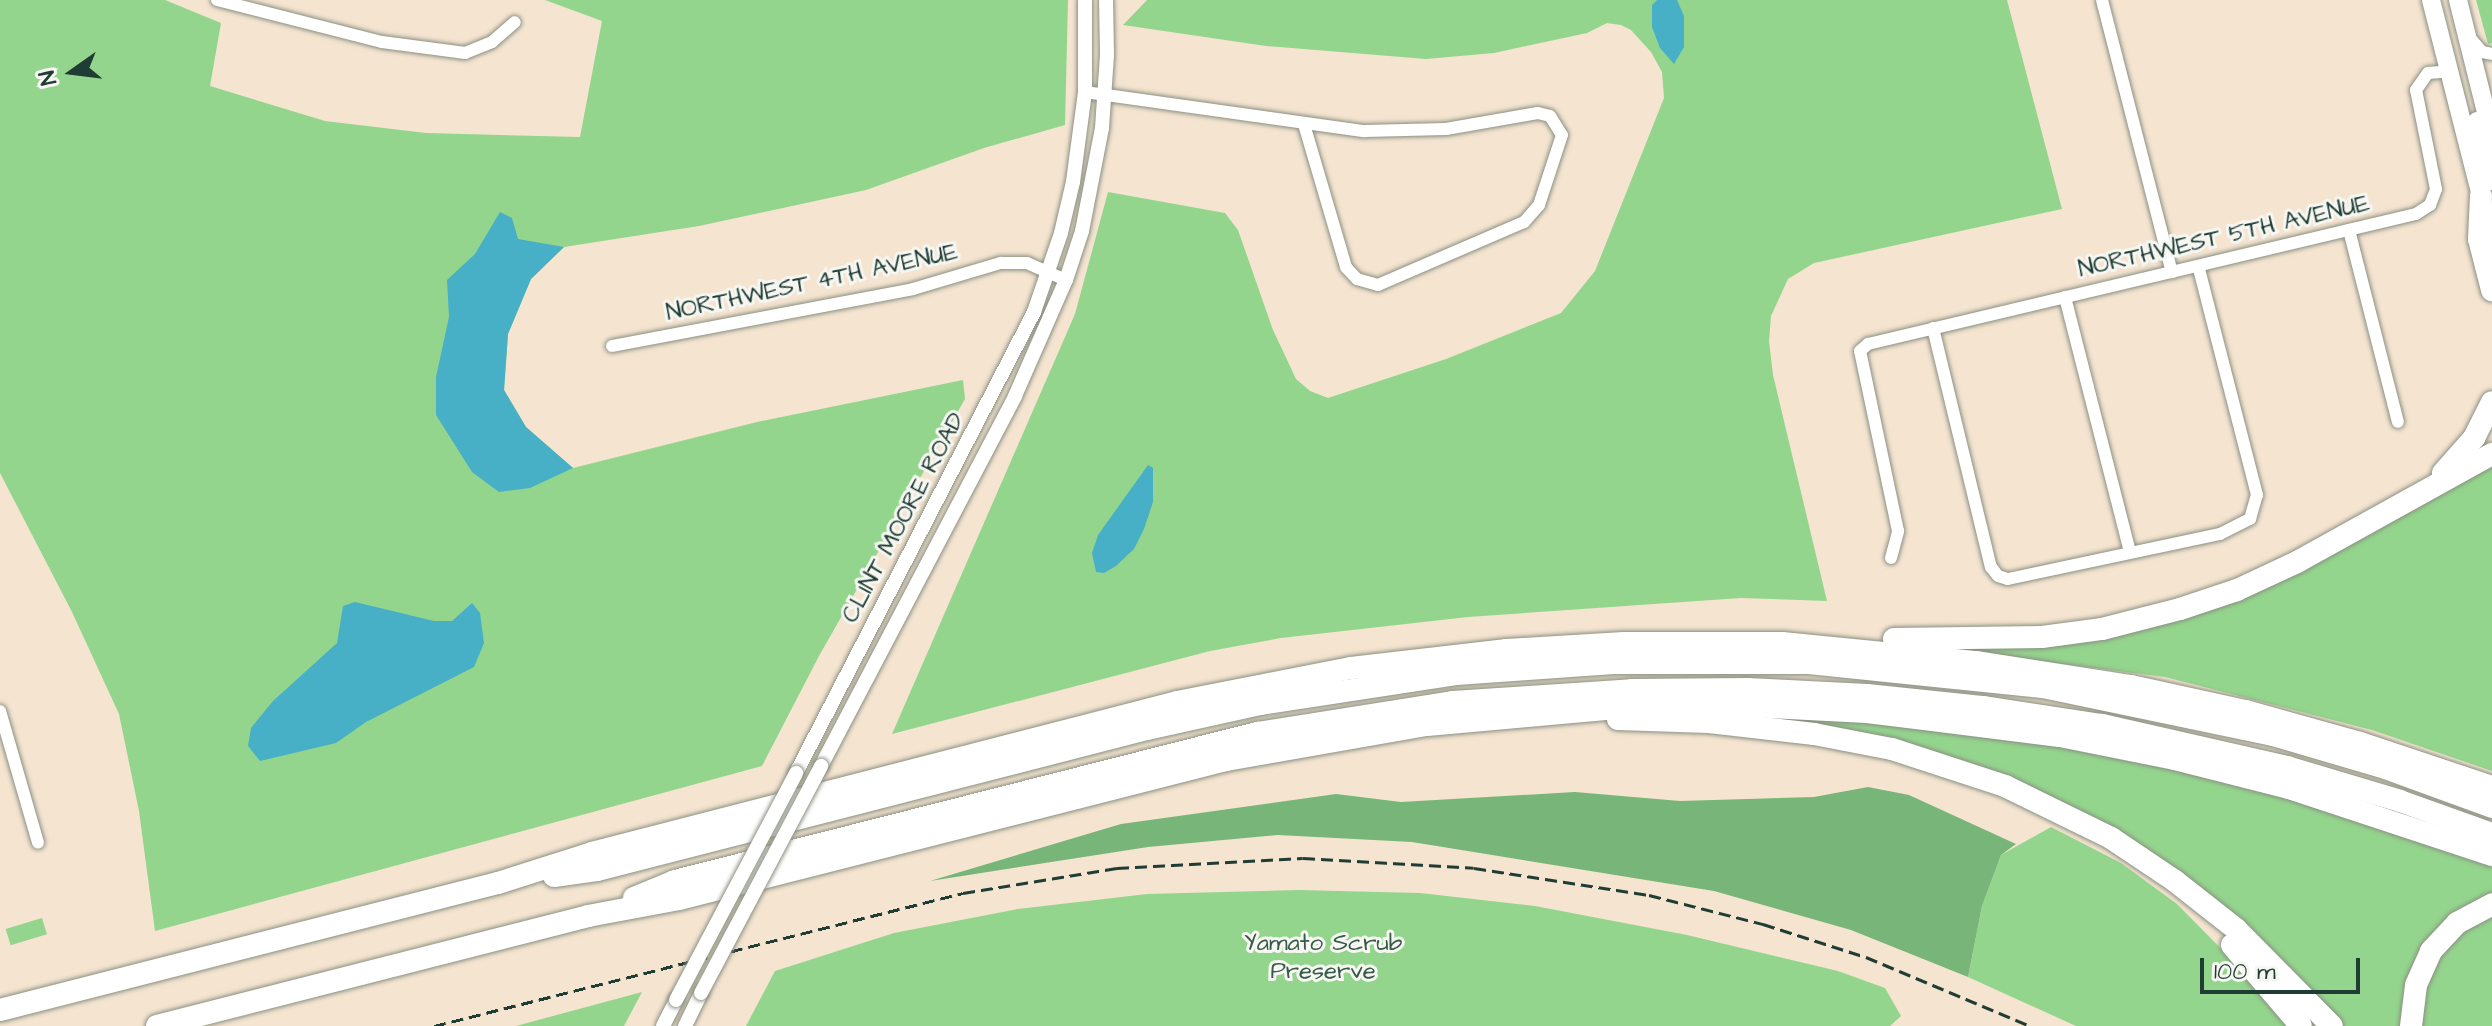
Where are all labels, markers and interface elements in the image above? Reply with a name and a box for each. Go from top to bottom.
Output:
north arrow [32,32,112,112]
text: N [32,67,65,88]
street label: NORTHWEST 5TH AVENUE [2076,189,2372,285]
street label: NORTHWEST 4TH AVENUE [664,238,960,328]
street label: CLINT MOORE ROAD [836,408,972,628]
park label: Yamato Scrub Preserve [1244,930,1402,986]
scale bar [2204,942,2364,992]
text: 100 m [2214,955,2276,989]

